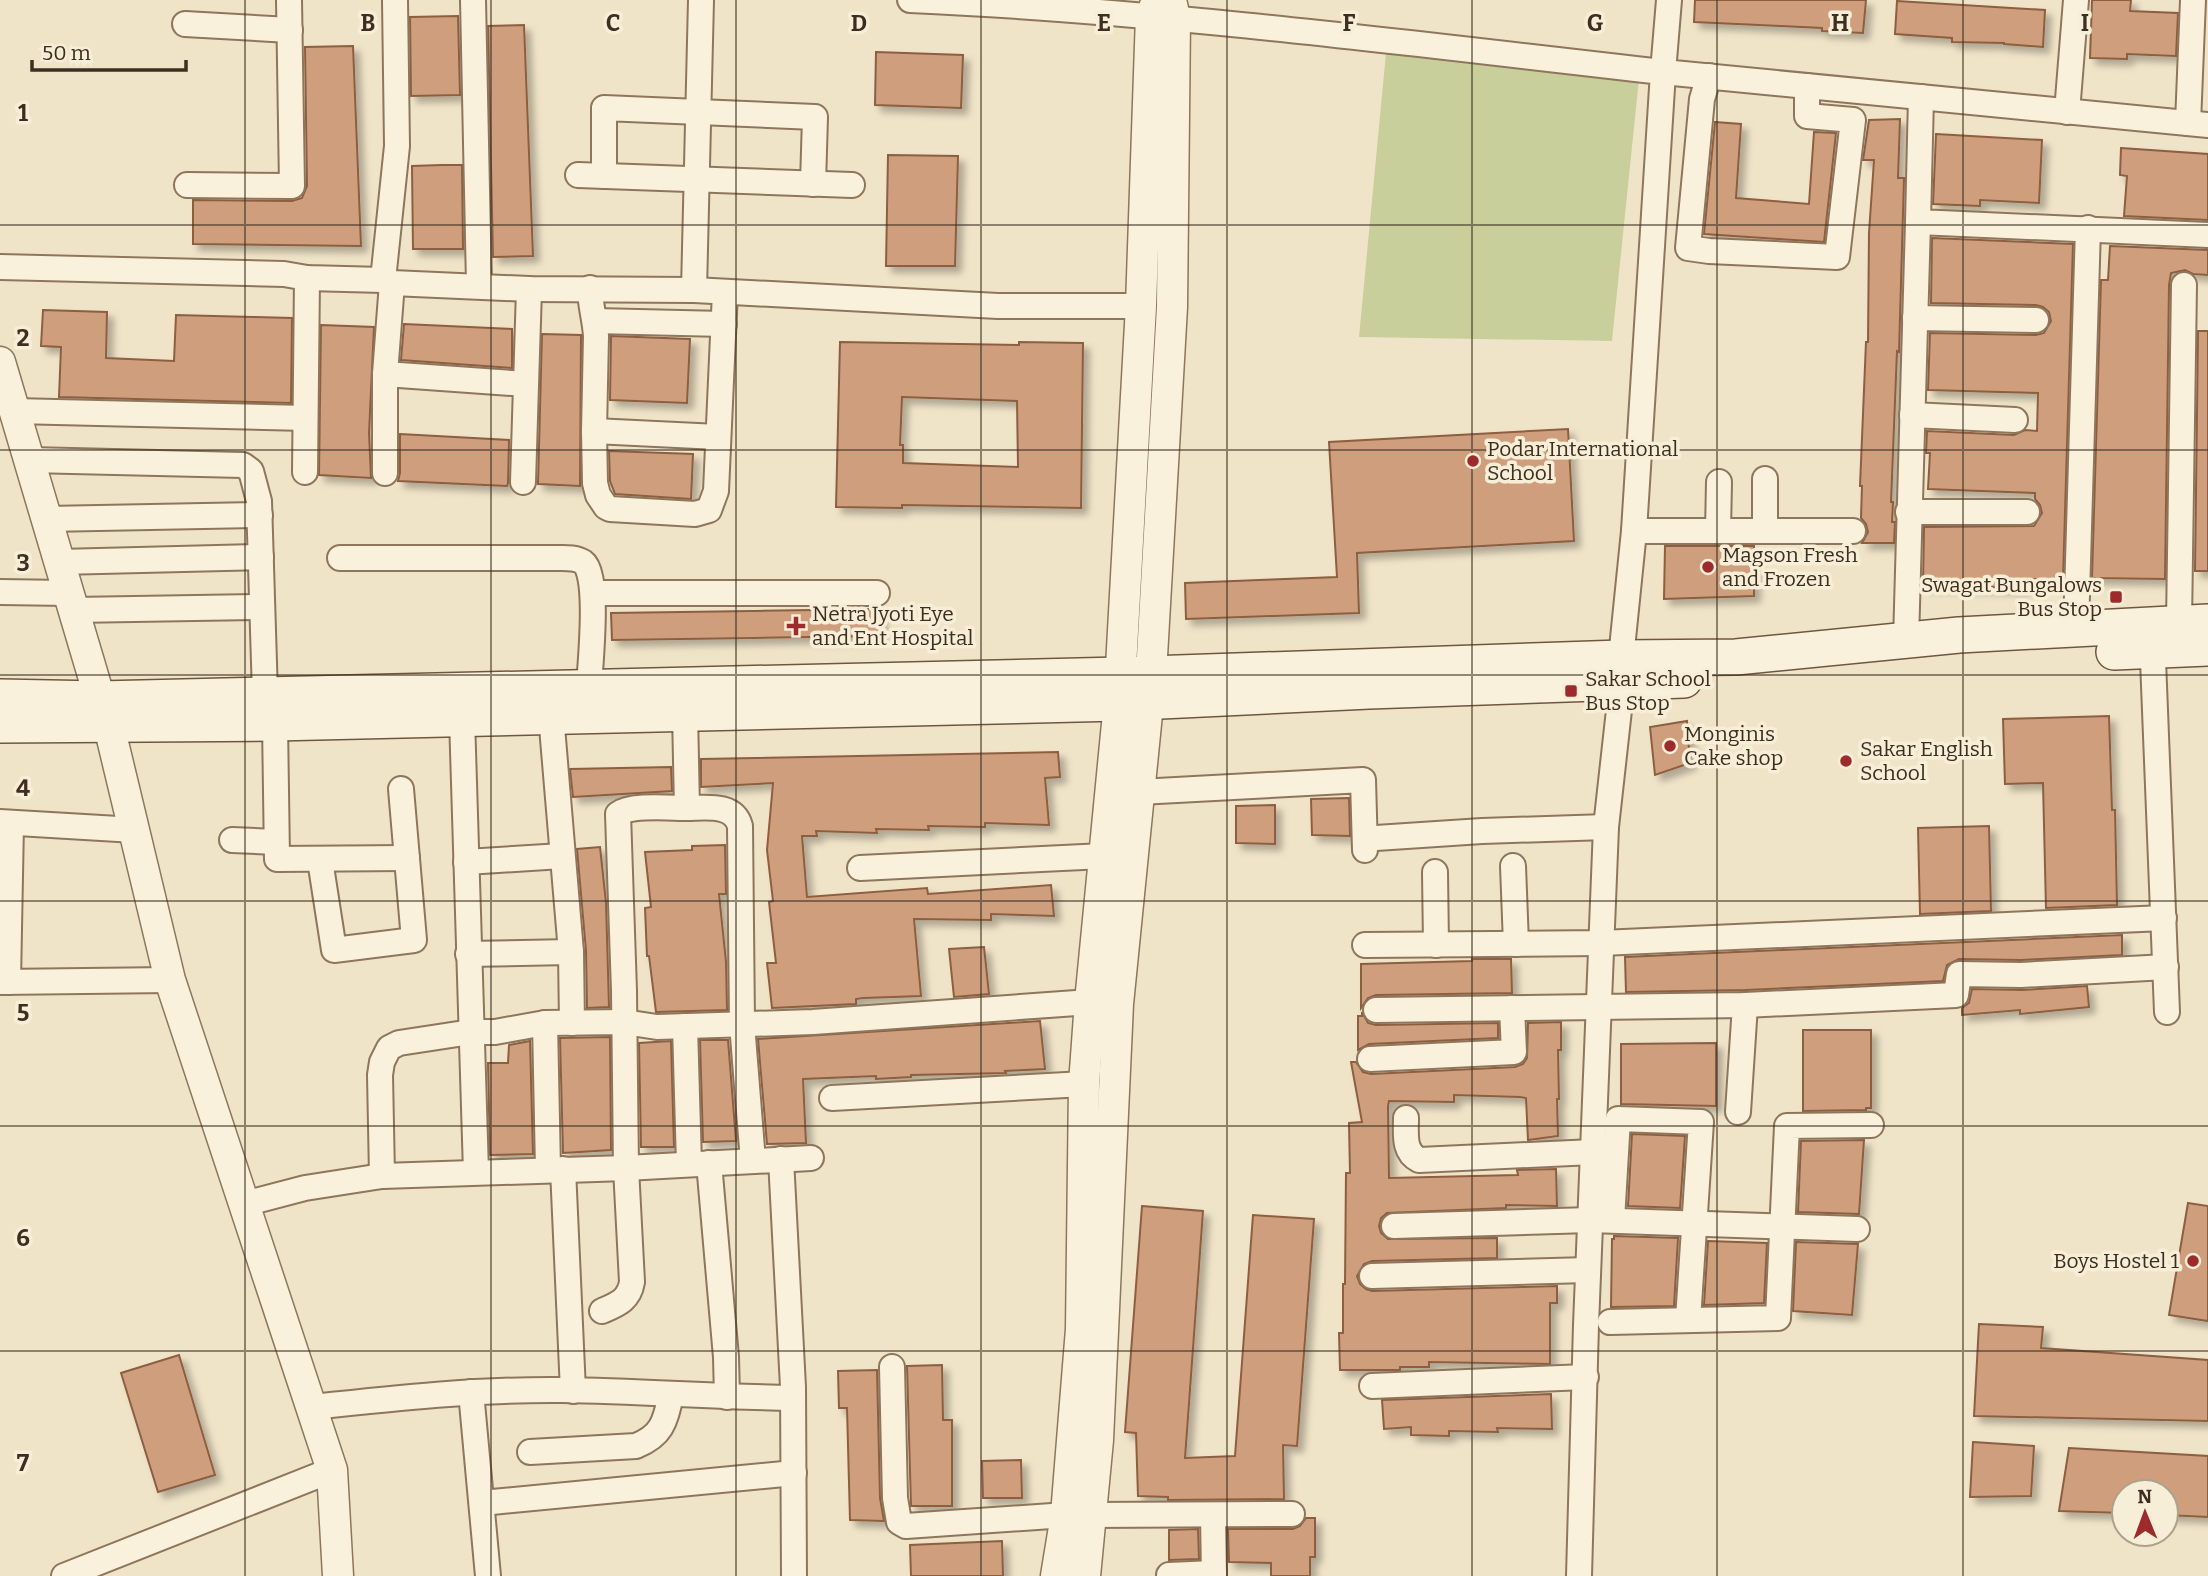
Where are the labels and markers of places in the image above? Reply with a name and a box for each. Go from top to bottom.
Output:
place label: Podar International School [1487,436,1678,486]
marker: Podar International School [1465,453,1481,469]
place label: Magson Fresh and Frozen [1722,542,1858,592]
marker: Magson Fresh and Frozen [1700,559,1716,575]
place label: Swagat Bungalows Bus Stop [1921,572,2102,622]
marker: Swagat Bungalows Bus Stop [2108,589,2124,605]
place label: Netra Jyoti Eye and Ent Hospital [812,601,974,651]
marker: Netra Jyoti Eye and Ent Hospital [786,616,806,636]
place label: Sakar School Bus Stop [1585,666,1711,716]
marker: Sakar School Bus Stop [1563,683,1579,699]
place label: Monginis Cake shop [1684,721,1783,771]
place label: Sakar English School [1860,736,1993,786]
marker: Monginis Cake shop [1662,738,1678,754]
marker: Sakar English School [1838,753,1854,769]
place label: Boys Hostel 1 [2053,1248,2179,1274]
marker: Boys Hostel 1 [2185,1253,2201,1269]

